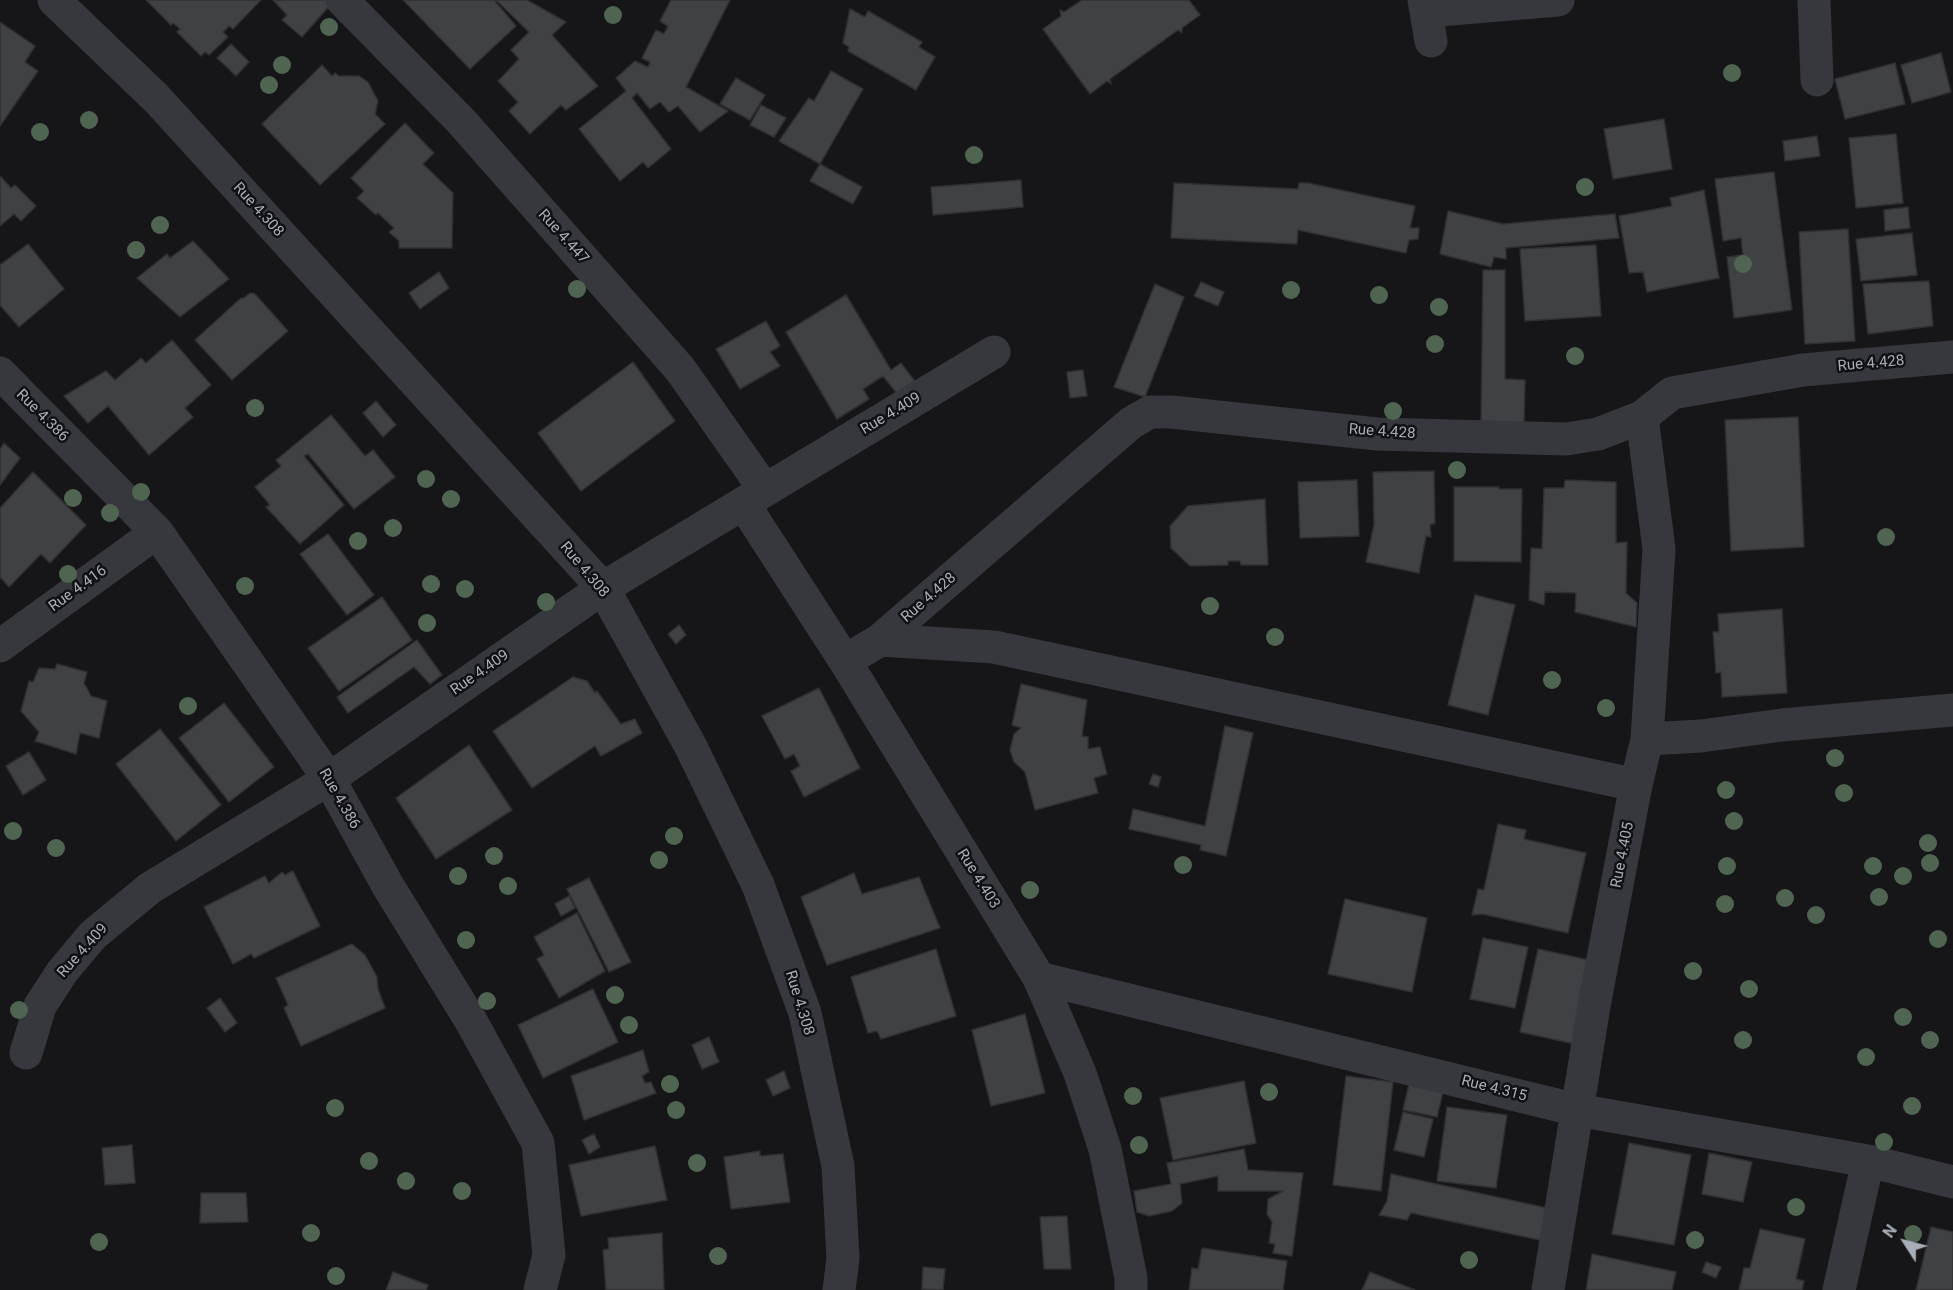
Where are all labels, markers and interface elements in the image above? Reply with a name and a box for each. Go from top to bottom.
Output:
street label: Rue 4.308 [229,179,287,241]
street label: Rue 4.447 [534,206,592,268]
street label: Rue 4.428 [1837,352,1905,376]
street label: Rue 4.386 [12,386,72,446]
street label: Rue 4.409 [858,389,924,439]
street label: Rue 4.428 [1348,421,1416,443]
street label: Rue 4.308 [556,539,612,601]
street label: Rue 4.416 [46,562,110,616]
street label: Rue 4.428 [898,569,960,627]
street label: Rue 4.409 [447,646,513,700]
street label: Rue 4.386 [314,766,364,832]
street label: Rue 4.405 [1608,820,1638,890]
street label: Rue 4.403 [953,846,1003,912]
street label: Rue 4.409 [54,920,112,982]
street label: Rue 4.308 [781,968,817,1038]
street label: Rue 4.315 [1459,1072,1529,1106]
north arrow [1875,1212,1935,1272]
text: N [1879,1221,1901,1241]

